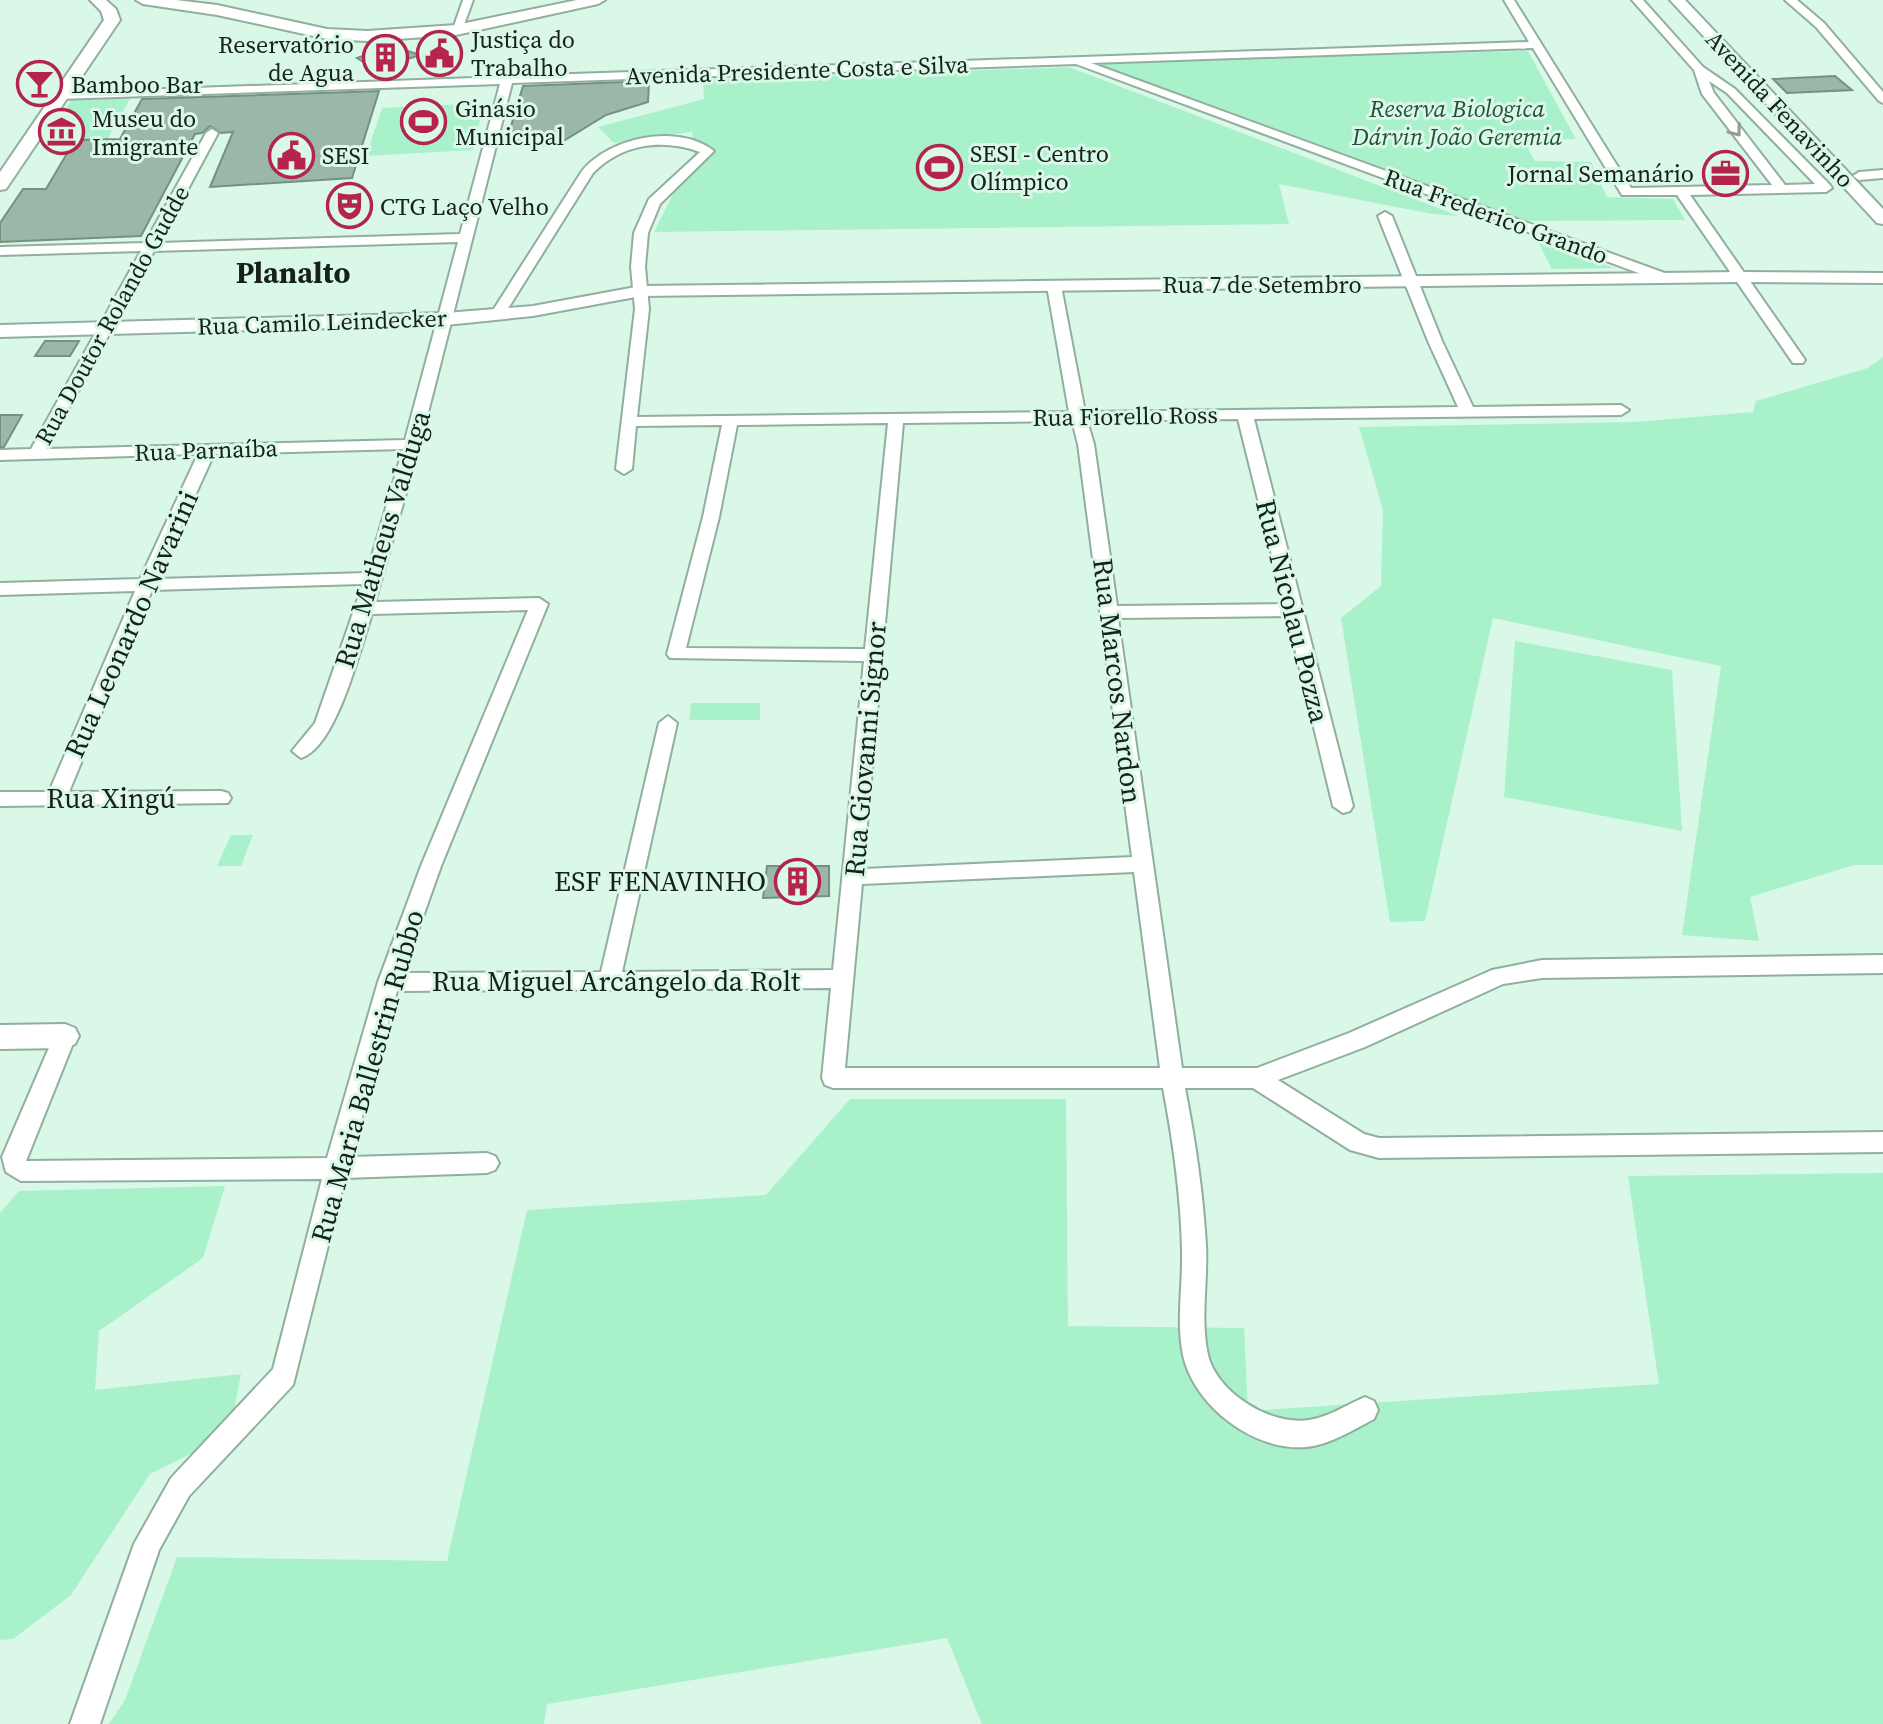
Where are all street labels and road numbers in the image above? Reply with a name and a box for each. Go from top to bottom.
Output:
street label: Avenida Fenavinho [1698,23,1862,195]
street label: Avenida Presidente Costa e Silva [625,47,970,92]
street label: Rua Frederico Grando [1379,160,1613,272]
street label: Rua Doutor Rolando Gudde [27,179,197,451]
street label: Rua 7 de Setembro [1162,268,1362,301]
street label: Rua Camilo Leindecker [197,301,447,343]
street label: Rua Fiorello Ross [1032,398,1218,434]
street label: Rua Matheus Valduga [325,405,439,672]
street label: Rua Parnaíba [134,431,279,469]
street label: Rua Leonardo Navarini [55,484,207,764]
street label: Rua Nicolau Pozza [1247,495,1339,727]
street label: Rua Marcos Nardon [1084,556,1152,806]
street label: Rua Giovanni Signor [835,620,895,878]
street label: Rua Xingú [46,779,176,817]
street label: Rua Maria Ballestrin Rubbo [301,905,433,1247]
street label: Rua Miguel Arcângelo da Rolt [432,962,801,1000]

